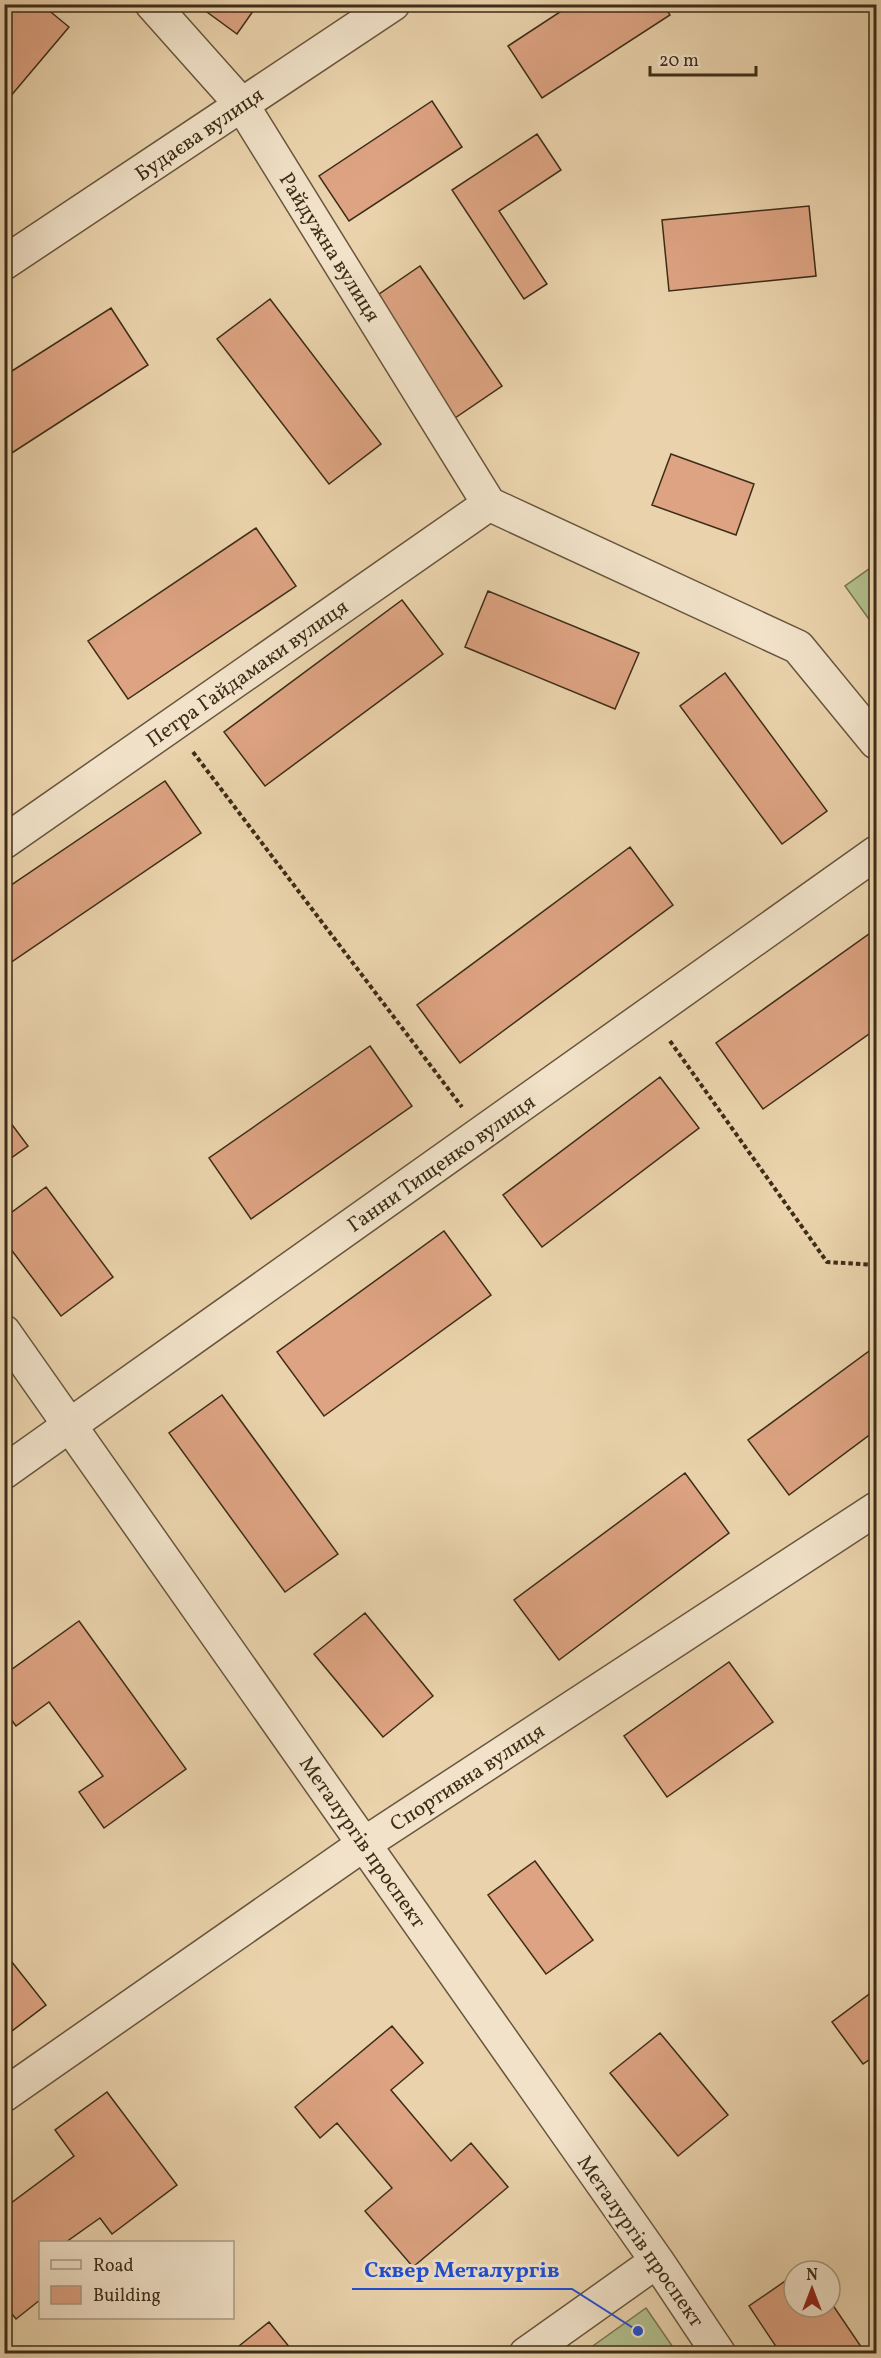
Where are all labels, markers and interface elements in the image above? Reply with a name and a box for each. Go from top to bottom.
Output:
scale bar [650,39,756,77]
text: 20 m [659,49,699,74]
street label: Будаєва вулиця [130,81,270,189]
street label: Райдужна вулиця [271,167,386,328]
street label: Петра Гайдамаки вулиця [141,593,355,755]
street label: Ганни Тищенко вулиця [342,1088,542,1240]
street label: Спортивна вулиця [385,1717,551,1839]
street label: Металургів проспект [291,1751,432,1935]
street label: Металургів проспект [569,2150,710,2334]
legend [39,2241,234,2319]
callout: Сквер Металургів [352,2249,572,2289]
text: Road [93,2254,134,2279]
text: Сквер Металургів [364,2256,560,2287]
north arrow [782,2259,842,2319]
text: N [806,2265,818,2287]
text: Building [93,2284,161,2309]

